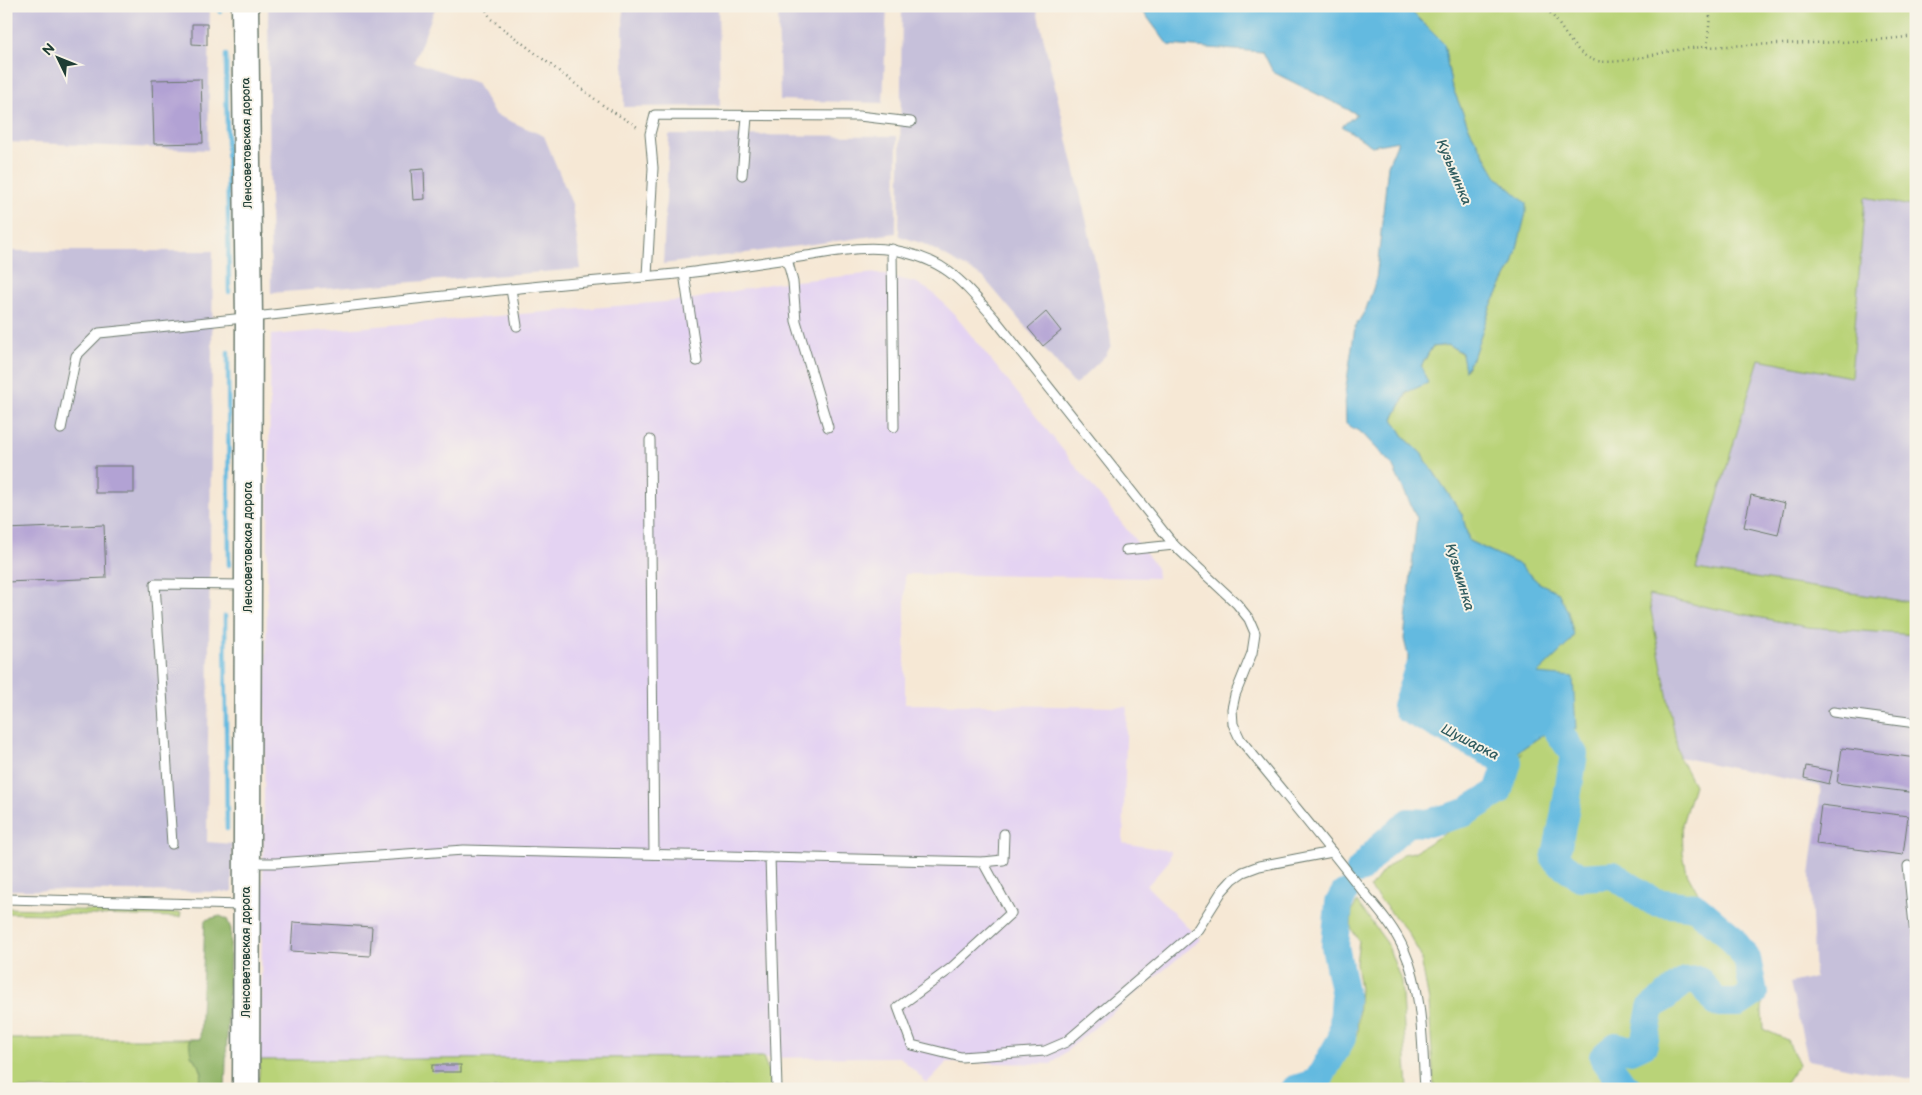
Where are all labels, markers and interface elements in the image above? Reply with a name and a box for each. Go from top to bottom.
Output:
north arrow [32,32,82,82]
text: N [39,40,59,59]
street label: Ленсоветовская дорога [238,77,256,210]
water label: Кузьминка [1433,137,1475,207]
street label: Ленсоветовская дорога [241,481,256,614]
water label: Кузьминка [1442,541,1478,613]
water label: Шушарка [1438,720,1502,764]
street label: Ленсоветовская дорога [239,886,254,1019]

